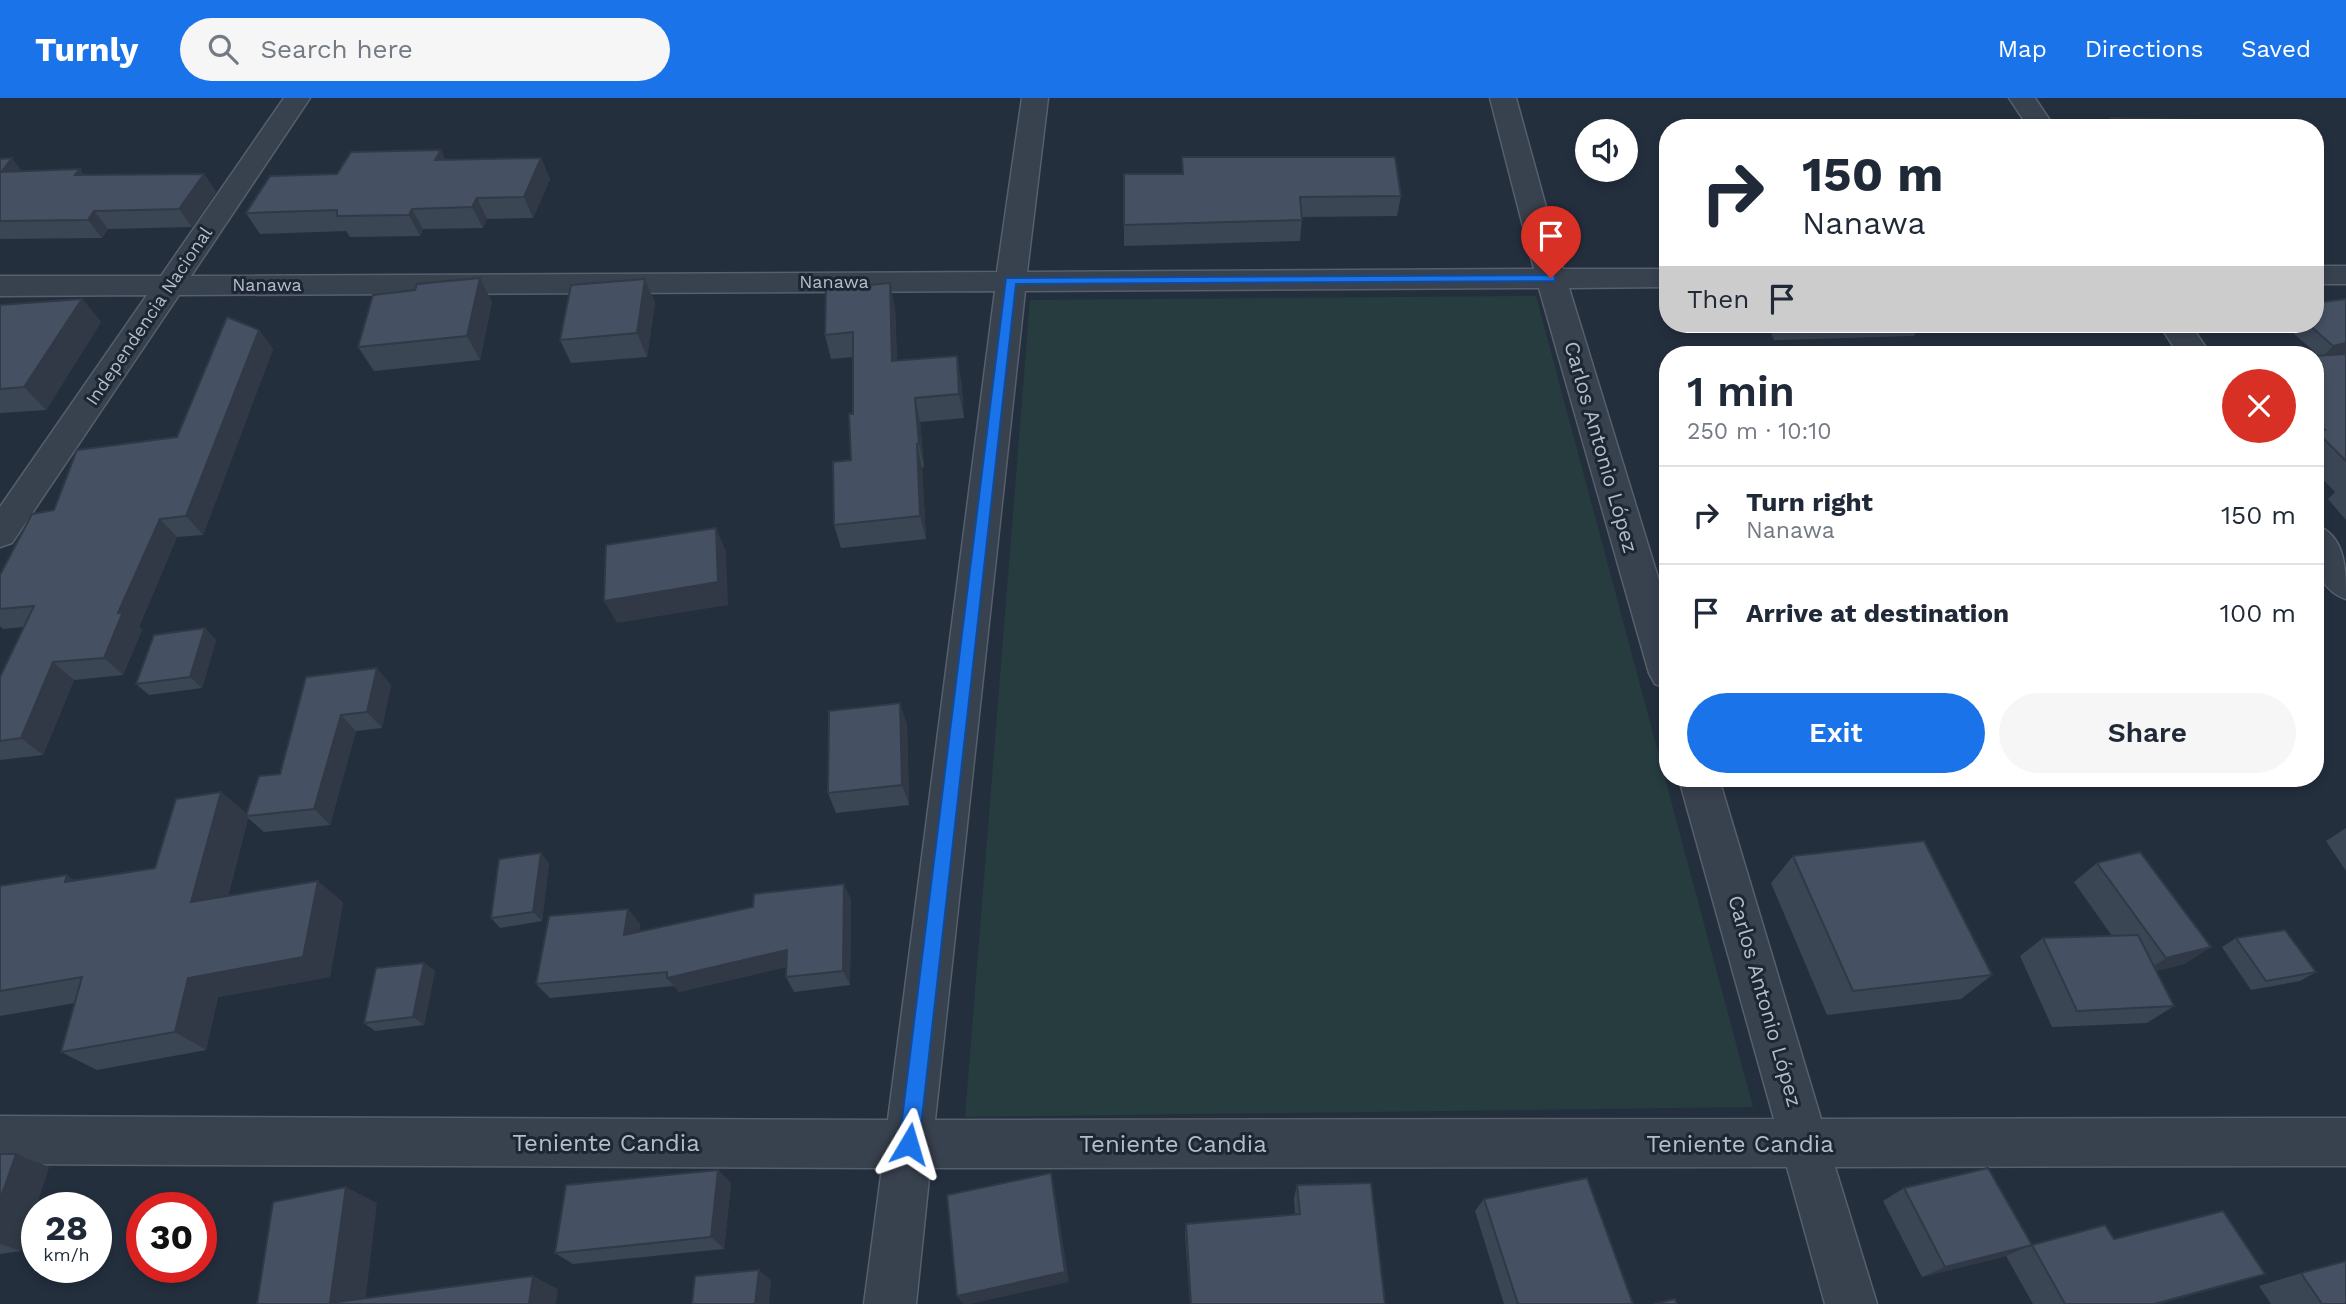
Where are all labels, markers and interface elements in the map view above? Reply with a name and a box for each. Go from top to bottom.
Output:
search box [180,18,670,81]
text: Turnly [35,30,138,69]
icon: search [204,30,242,68]
text: Search here [260,34,413,64]
text: Map [1998,35,2047,63]
text: Directions [2085,35,2203,63]
text: Saved [2241,35,2311,63]
map controls [1575,119,1638,182]
button: sound [1575,119,1638,182]
text: 150 m [1802,145,1943,203]
icon: right [1687,147,1778,238]
text: Nanawa [1802,204,1926,242]
pin [1521,206,1581,278]
icon: arrive [1532,217,1570,255]
street label: Independencia Nacional [81,222,216,409]
street label: Nanawa [799,271,869,292]
street label: Nanawa [232,274,302,295]
icon: arrive [1763,280,1801,318]
text: Then [1687,284,1749,314]
street label: Carlos Antonio López [1559,338,1644,556]
text: 1 min [1687,367,1795,416]
button: close [2222,369,2296,443]
text: 250 m · 10:10 [1687,418,1832,445]
text: Turn right [1746,487,1873,517]
icon: right [1687,496,1725,534]
text: 150 m [2221,500,2296,530]
text: Nanawa [1746,517,1835,544]
icon: arrive [1687,594,1725,632]
text: Arrive at destination [1746,598,2009,628]
text: 100 m [2220,598,2296,628]
button: Exit [1687,693,1985,773]
button: Share [1999,693,2296,773]
street label: Carlos Antonio López [1723,892,1808,1110]
position arrow [872,1107,946,1181]
street label: Teniente Candia [512,1129,700,1157]
street label: Teniente Candia [1079,1130,1267,1158]
street label: Teniente Candia [1646,1130,1834,1158]
speed limit sign: 30 [126,1192,217,1283]
text: 28 [45,1207,88,1249]
text: km/h [43,1244,90,1265]

